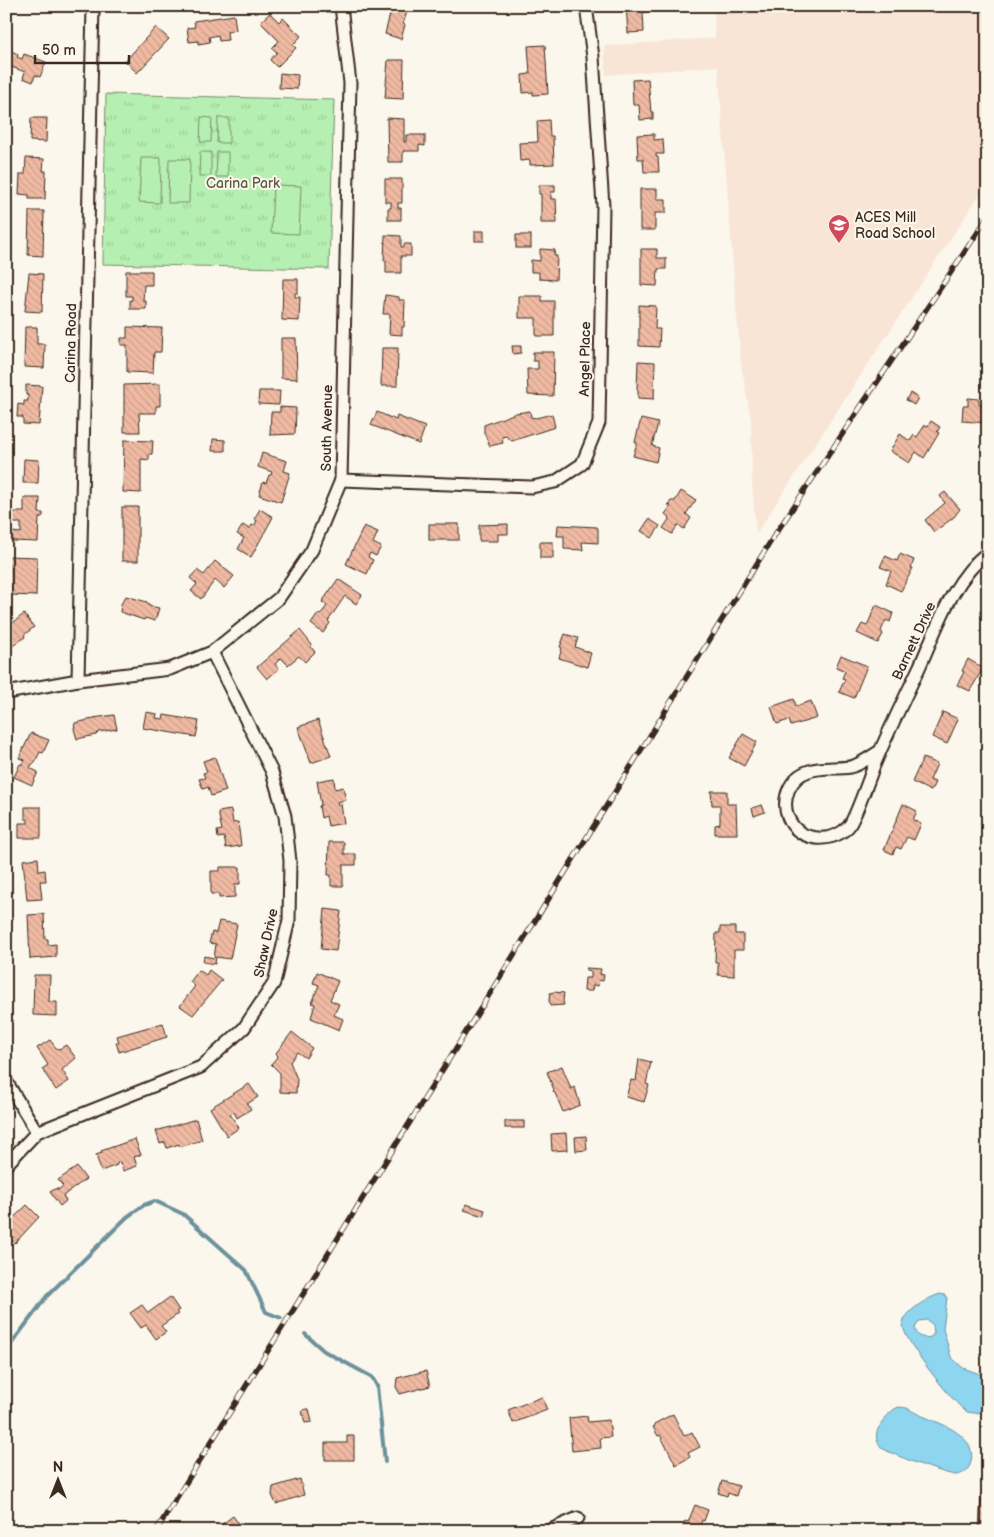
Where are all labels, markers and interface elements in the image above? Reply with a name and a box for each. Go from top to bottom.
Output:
scale bar [35,32,129,64]
text: 50 m [42,41,76,60]
park label: Carina Park [206,175,280,192]
place label: ACES Mill Road School [855,209,935,242]
school or university icon: ACES Mill Road School [827,213,851,244]
street label: Carina Road [62,303,80,383]
street label: Angel Place [576,321,594,397]
street label: South Avenue [318,384,336,472]
street label: Barnett Drive [889,599,939,683]
street label: Shaw Drive [250,907,282,979]
north arrow [32,1454,82,1504]
text: N [53,1459,63,1476]

